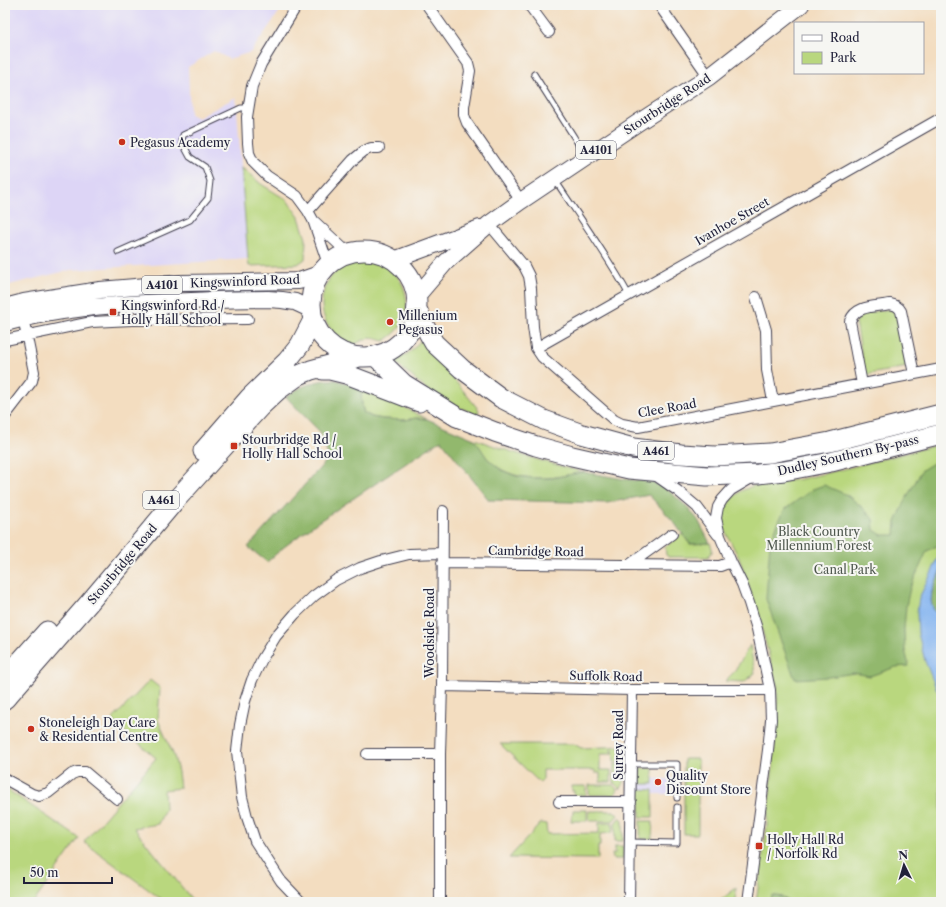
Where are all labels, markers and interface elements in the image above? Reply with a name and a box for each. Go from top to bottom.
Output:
legend [794,22,924,74]
text: Road [830,30,860,45]
text: Park [830,50,857,65]
street label: Stourbridge Road [621,70,714,138]
place label: Pegasus Academy [130,135,231,150]
marker: Pegasus Academy [117,137,127,147]
road number: A4101 [576,141,616,159]
street label: Ivanhoe Street [692,193,772,248]
street label: Kingswinford Road [190,272,301,290]
road number: A4101 [142,276,182,294]
place label: Kingswinford Rd / Holly Hall School [121,298,225,327]
marker: Kingswinford Rd / Holly Hall School [108,307,118,317]
place label: Millenium Pegasus [398,308,457,337]
marker: Millenium Pegasus [385,317,395,327]
street label: Clee Road [637,395,698,421]
street label: Dudley Southern By-pass [776,431,920,479]
place label: Stourbridge Rd / Holly Hall School [242,432,342,461]
marker: Stourbridge Rd / Holly Hall School [229,441,239,451]
road number: A461 [638,442,674,460]
road number: A461 [143,491,179,509]
street label: Stourbridge Road [84,520,160,607]
park label: Black Country Millennium Forest [766,524,873,553]
street label: Cambridge Road [488,543,585,559]
park label: Canal Park [814,562,877,577]
street label: Woodside Road [422,587,437,679]
street label: Suffolk Road [569,668,643,684]
street label: Surrey Road [611,709,626,780]
place label: Stoneleigh Day Care & Residential Centre [39,715,158,744]
marker: Stoneleigh Day Care & Residential Centre [26,724,36,734]
place label: Quality Discount Store [666,768,751,797]
marker: Quality Discount Store [653,777,663,787]
place label: Holly Hall Rd / Norfolk Rd [767,832,844,861]
marker: Holly Hall Rd / Norfolk Rd [754,841,764,851]
north arrow [884,845,924,885]
text: N [898,848,909,862]
scale bar [24,859,112,885]
text: 50 m [30,865,59,880]

